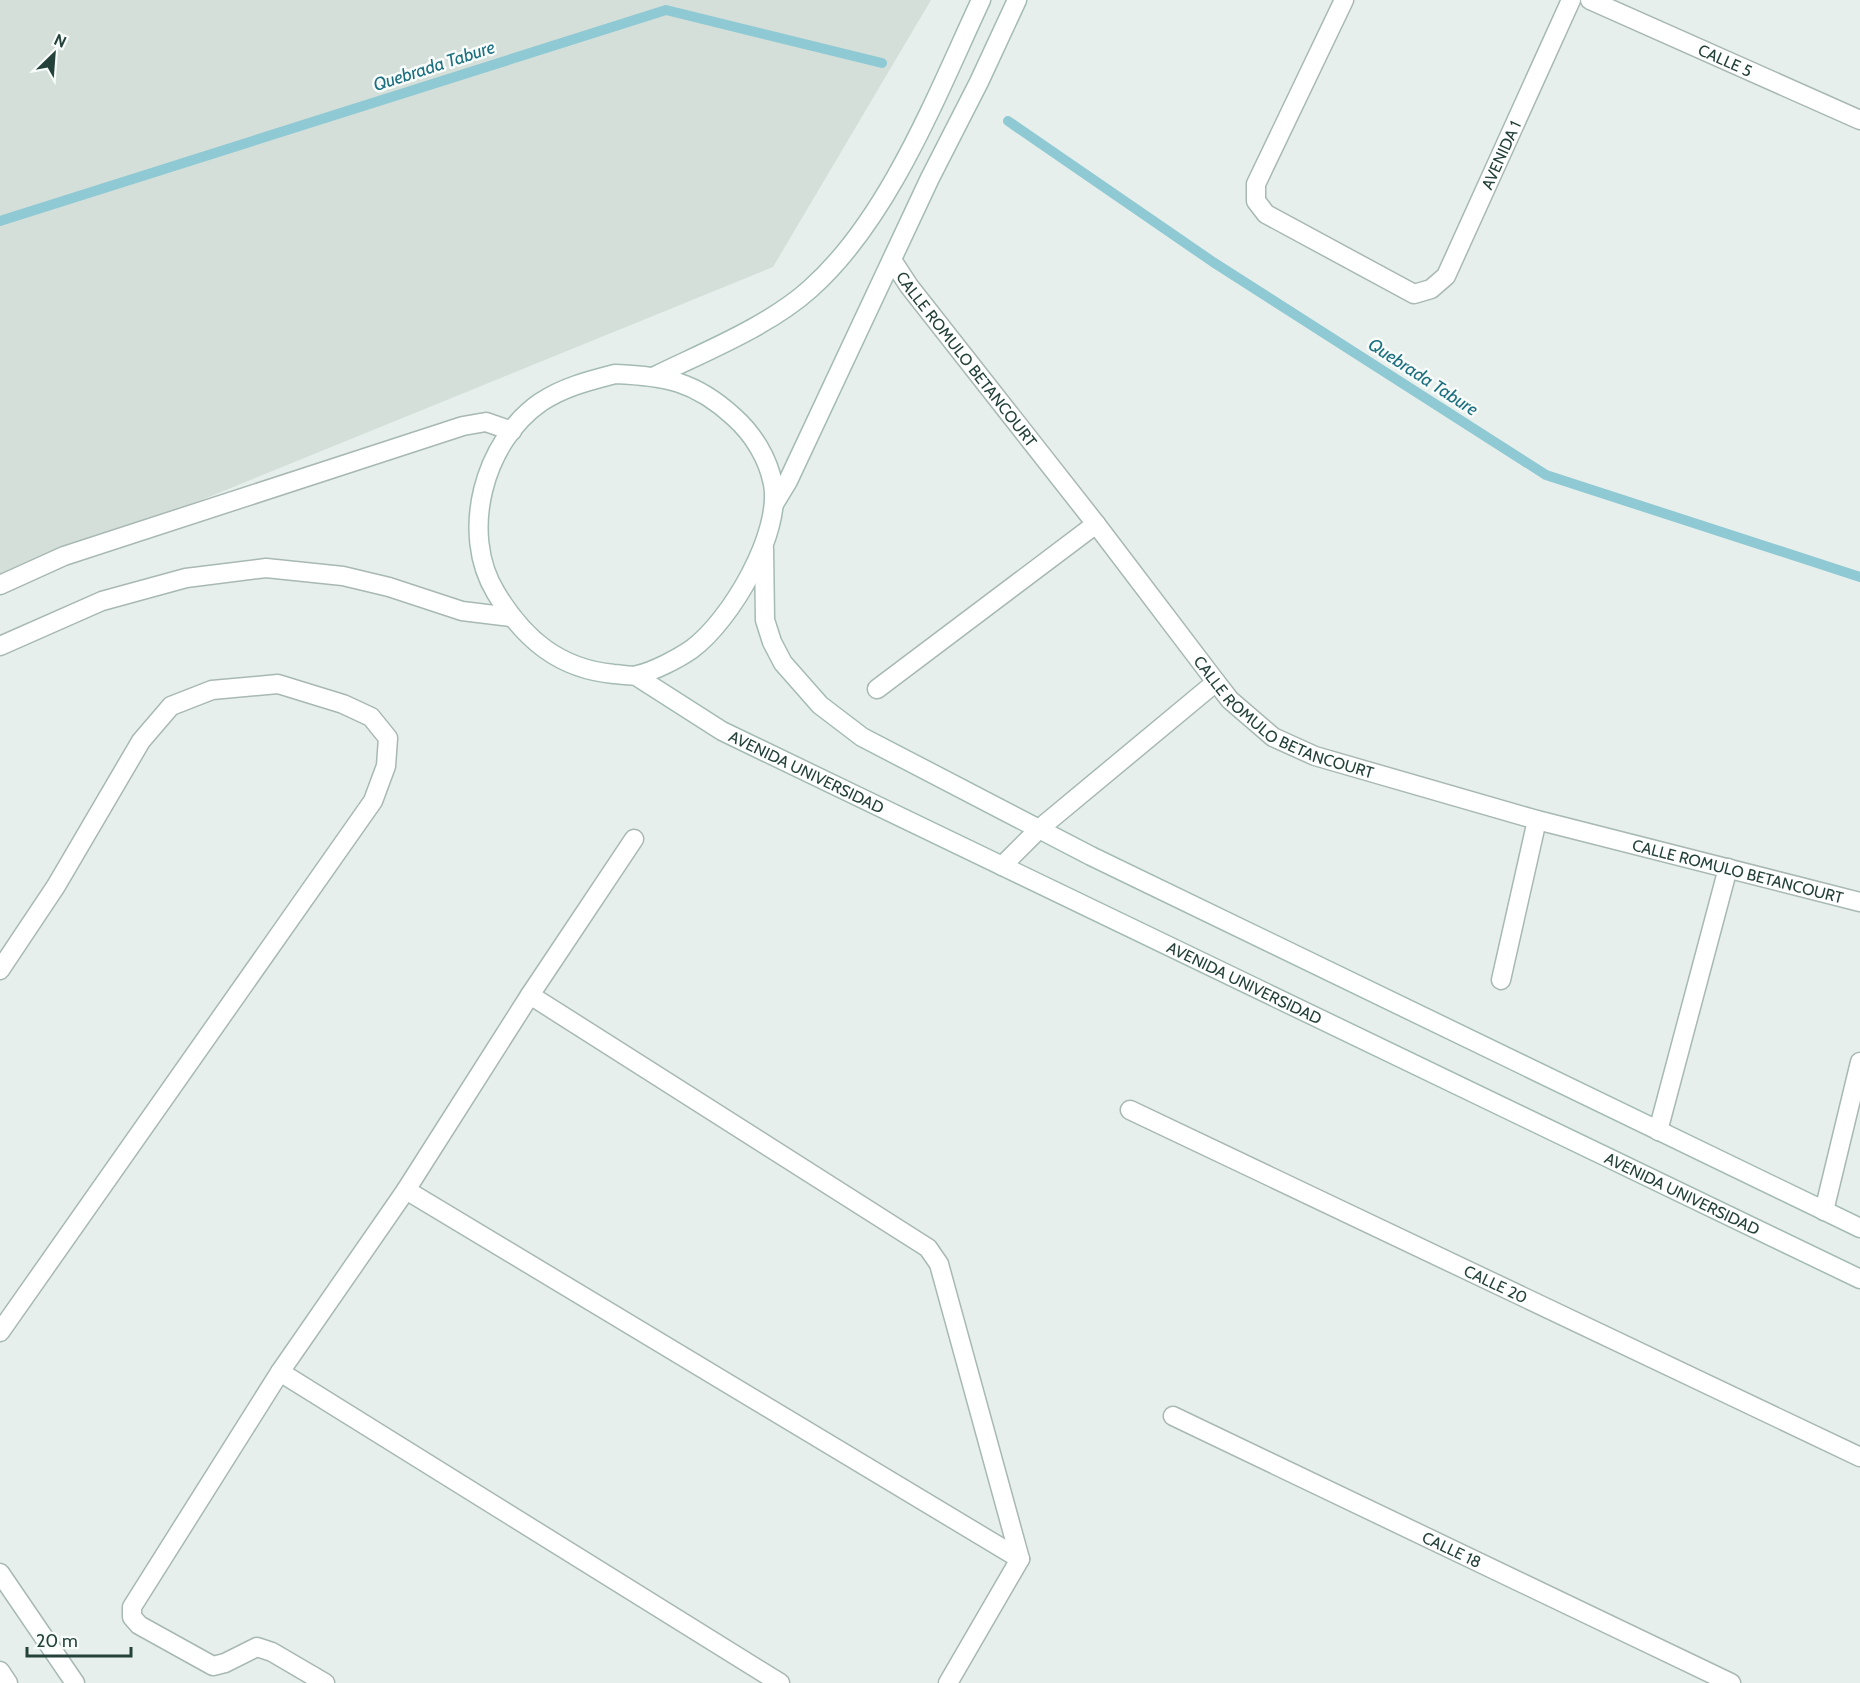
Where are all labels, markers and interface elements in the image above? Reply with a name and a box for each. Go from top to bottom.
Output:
north arrow [24,24,84,84]
text: N [51,30,69,52]
water label: Quebrada Tabure [370,36,498,96]
street label: CALLE 5 [1695,40,1755,80]
street label: AVENIDA 1 [1477,118,1525,192]
street label: CALLE ROMULO BETANCOURT [893,268,1041,451]
water label: Quebrada Tabure [1364,333,1482,421]
street label: CALLE ROMULO BETANCOURT [1190,652,1376,782]
street label: AVENIDA UNIVERSIDAD [726,726,887,817]
street label: CALLE ROMULO BETANCOURT [1630,835,1846,907]
street label: AVENIDA UNIVERSIDAD [1164,937,1325,1028]
street label: AVENIDA UNIVERSIDAD [1602,1148,1763,1239]
street label: CALLE 20 [1461,1261,1530,1307]
street label: CALLE 18 [1419,1527,1484,1572]
scale bar [27,1620,130,1658]
text: 20 m [36,1630,78,1652]

